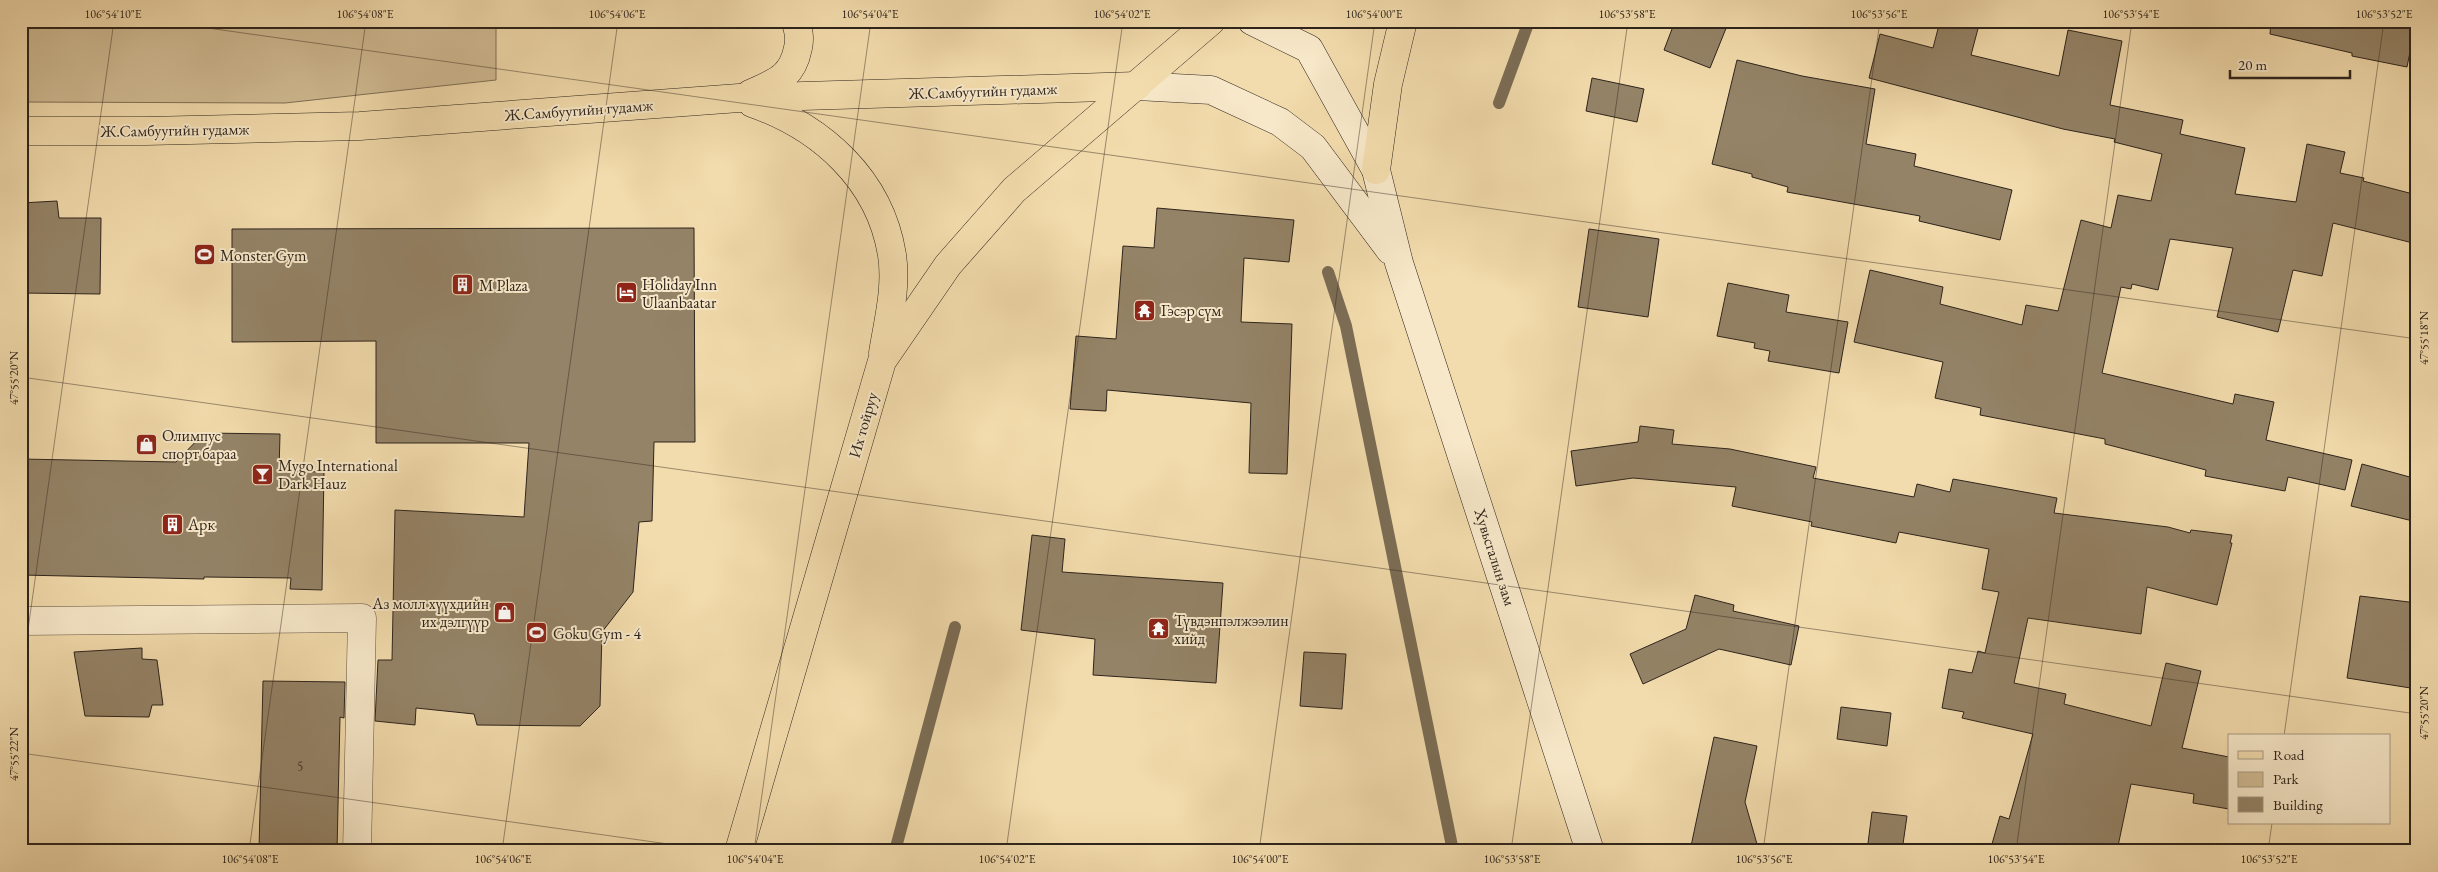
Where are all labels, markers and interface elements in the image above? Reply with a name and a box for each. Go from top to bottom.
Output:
text: 106°54'10"E [85,6,142,22]
text: 106°54'08"E [337,6,394,22]
text: 106°54'06"E [589,6,646,22]
text: 106°54'04"E [842,6,899,22]
text: 106°54'02"E [1094,6,1151,22]
text: 106°54'00"E [1346,6,1403,22]
text: 106°53'58"E [1599,6,1656,22]
text: 106°53'56"E [1851,6,1908,22]
text: 106°53'54"E [2103,6,2160,22]
text: 106°53'52"E [2356,6,2413,22]
scale bar [2230,48,2350,80]
text: 20 m [2238,55,2267,74]
street label: Ж.Самбуугийн гудамж [907,78,1058,104]
street label: Ж.Самбуугийн гудамж [503,94,654,126]
street label: Ж.Самбуугийн гудамж [99,118,250,142]
sports icon: Monster Gym [192,243,216,267]
place label: Monster Gym [220,245,307,266]
building icon: M Plaza [451,273,475,297]
place label: Holiday Inn Ulaanbaatar [642,274,718,313]
place label: M Plaza [479,275,528,296]
hotel icon: Holiday Inn Ulaanbaatar [614,281,638,305]
temple icon: Гэсэр сүм [1133,298,1157,322]
place label: Гэсэр сүм [1161,300,1221,321]
text: 47°55'18"N [2416,311,2432,365]
text: 47°55'20"N [6,351,22,405]
street label: Их тойруу [844,389,883,460]
place label: Олимпус спорт бараа [162,425,237,464]
shop icon: Олимпус спорт бараа [134,432,158,456]
place label: Mygo International Dark Hauz [278,455,398,494]
bar icon: Mygo International Dark Hauz [250,462,274,486]
street label: Хувьсгалын зам [1469,505,1521,608]
building icon: Арк [160,512,184,536]
place label: Арк [187,514,215,535]
place label: Аз молл хүүхдийн их дэлгүүр [371,593,489,632]
shop icon: Аз молл хүүхдийн их дэлгүүр [493,600,517,624]
place label: Түвдэнпэлжээлин хийд [1174,610,1289,649]
temple icon: Түвдэнпэлжээлин хийд [1146,617,1170,641]
sports icon: Goku Gym - 4 [525,621,549,645]
place label: Goku Gym - 4 [553,623,641,644]
text: 47°55'20"N [2416,686,2432,740]
text: 47°55'22"N [6,727,22,781]
legend [2228,734,2390,824]
text: Road [2273,745,2305,764]
house number: 5 [297,757,303,775]
text: Park [2273,769,2300,788]
text: Building [2273,795,2323,814]
text: 106°54'08"E [222,851,279,867]
text: 106°54'06"E [475,851,532,867]
text: 106°54'04"E [727,851,784,867]
text: 106°54'02"E [979,851,1036,867]
text: 106°54'00"E [1232,851,1289,867]
text: 106°53'58"E [1484,851,1541,867]
text: 106°53'56"E [1736,851,1793,867]
text: 106°53'54"E [1988,851,2045,867]
text: 106°53'52"E [2241,851,2298,867]

